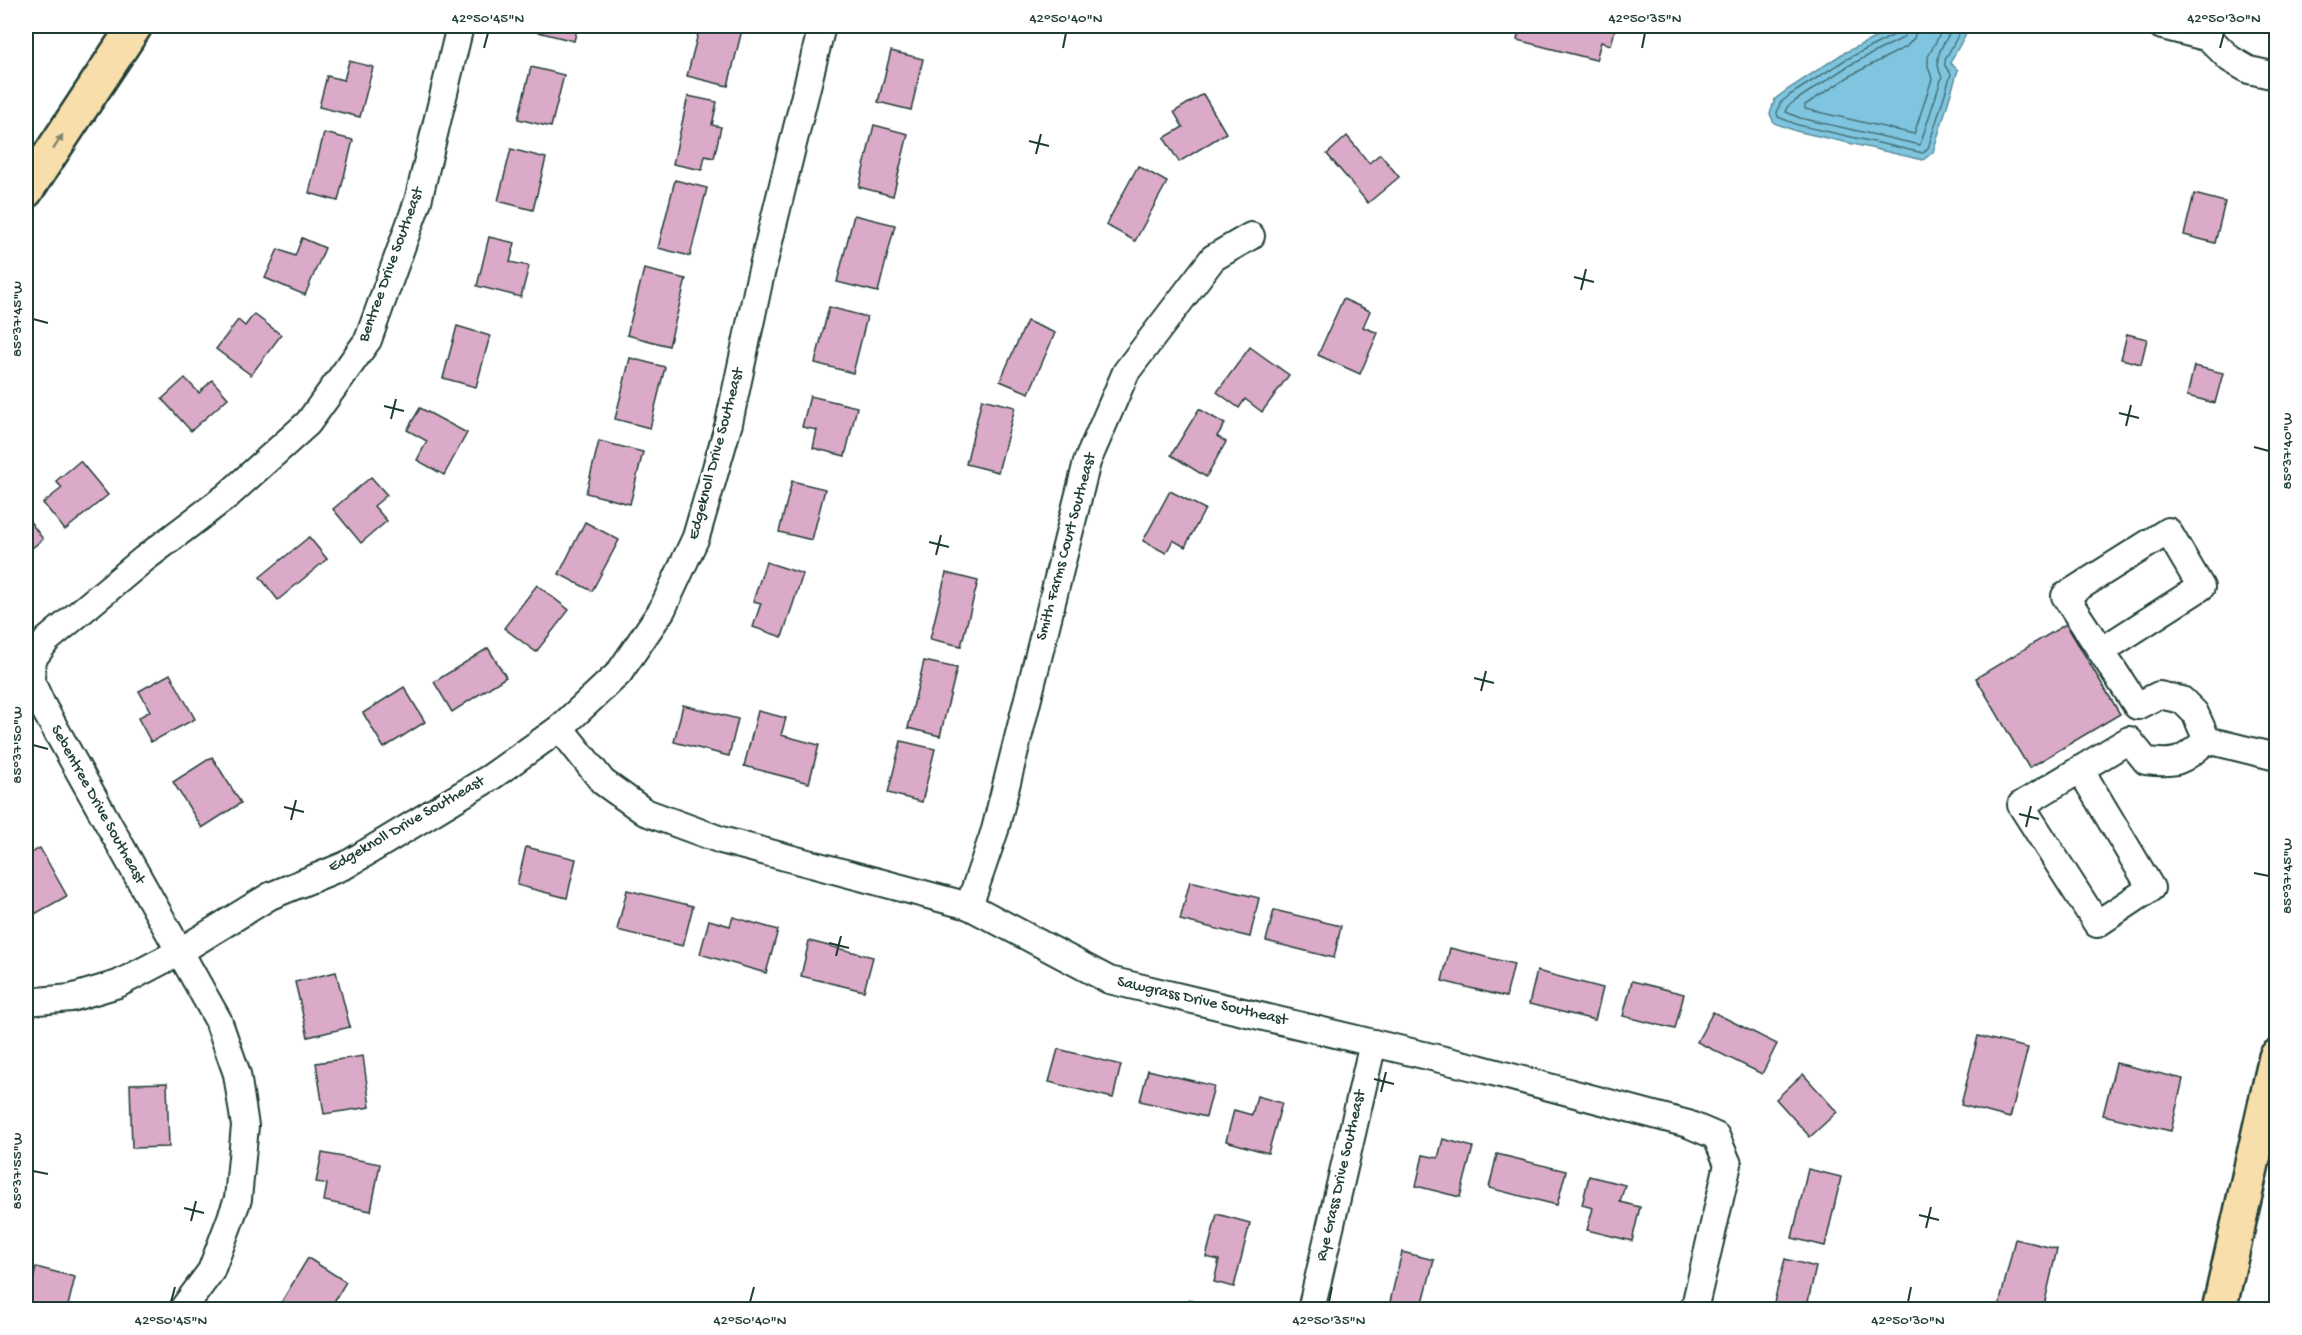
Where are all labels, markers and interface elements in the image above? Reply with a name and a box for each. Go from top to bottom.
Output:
text: 42°50'45"N [452,10,524,28]
text: 42°50'40"N [1029,10,1103,28]
text: 42°50'35"N [1608,10,1682,28]
text: 42°50'30"N [2187,10,2261,28]
one-way arrow [52,134,63,151]
street label: Bentree Drive Southeast [355,184,429,346]
text: 85°37'45"W [9,281,27,357]
street label: Edgeknoll Drive Southeast [685,365,749,542]
text: 85°37'40"W [2279,412,2297,489]
street label: Smith Farms Court Southeast [1033,450,1102,643]
text: 85°37'50"W [9,706,27,784]
street label: Sebentree Drive Southeast [45,722,149,889]
street label: Edgeknoll Drive Southeast [326,772,490,878]
text: 85°37'45"W [2279,838,2297,914]
street label: Sawgrass Drive Southeast [1115,973,1291,1031]
street label: Rye Grass Drive Southeast [1313,1087,1371,1263]
text: 85°37'55"W [9,1132,27,1210]
text: 42°50'45"N [135,1312,207,1330]
text: 42°50'40"N [713,1312,787,1330]
text: 42°50'35"N [1292,1312,1366,1330]
text: 42°50'30"N [1871,1312,1945,1330]

